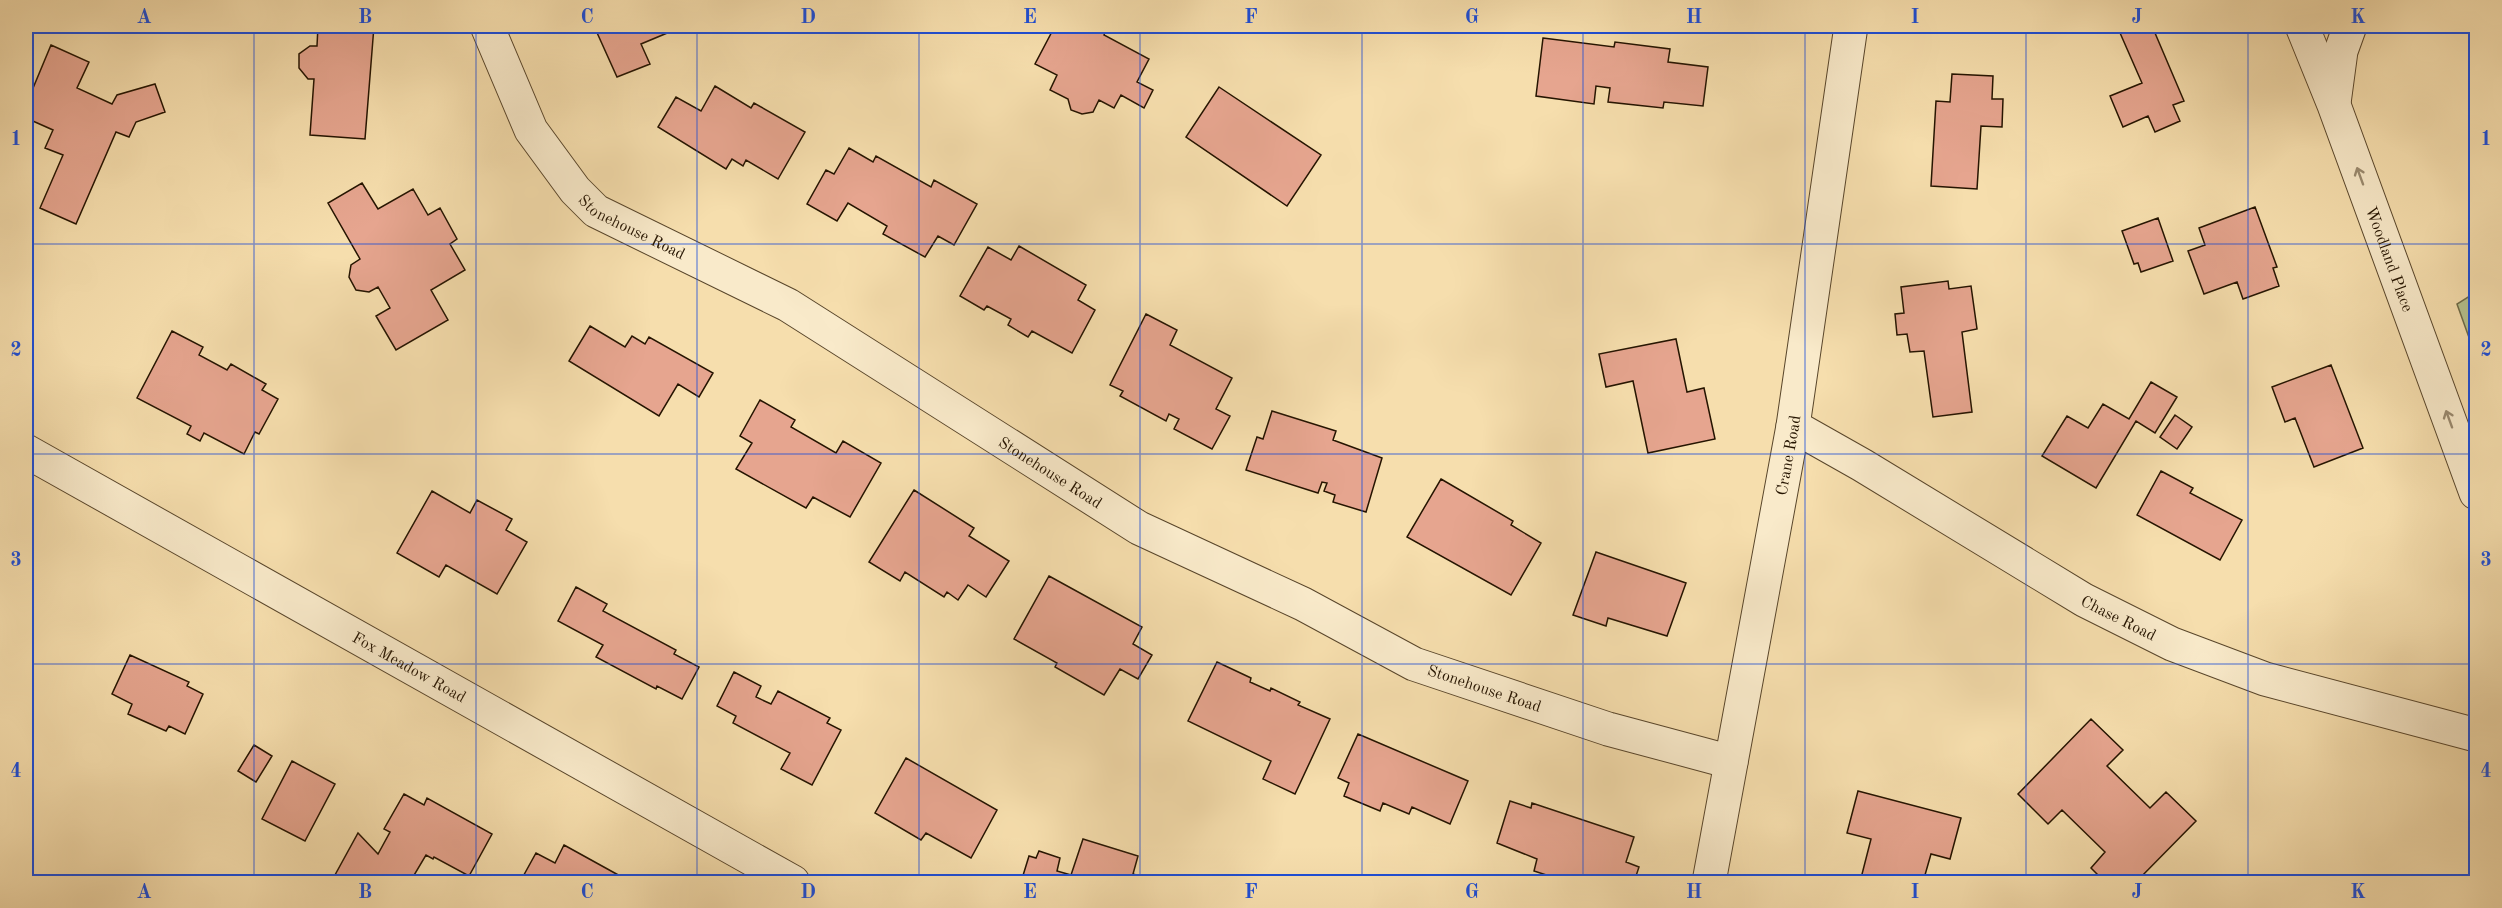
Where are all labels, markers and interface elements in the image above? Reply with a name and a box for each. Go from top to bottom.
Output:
text: A [136,8,152,28]
text: B [358,8,372,28]
text: C [580,8,594,28]
text: D [800,8,816,28]
text: E [1023,8,1037,28]
text: F [1244,8,1258,28]
text: G [1465,8,1479,28]
text: H [1686,8,1702,28]
text: I [1911,8,1919,28]
text: J [2132,8,2143,28]
text: K [2350,8,2366,28]
text: 1 [10,130,22,150]
text: 1 [2480,130,2492,150]
one-way arrow [2354,167,2365,186]
street label: Stonehouse Road [574,192,687,263]
street label: Woodland Place [2362,205,2415,314]
text: 2 [10,341,22,361]
text: 2 [2480,341,2492,361]
one-way arrow [2443,410,2454,428]
street label: Crane Road [1774,414,1804,497]
street label: Stonehouse Road [995,435,1104,512]
text: 3 [10,551,22,571]
text: 3 [2480,551,2492,571]
street label: Chase Road [2078,594,2158,645]
street label: Fox Meadow Road [349,630,468,706]
street label: Stonehouse Road [1425,663,1543,716]
text: 4 [10,762,22,782]
text: 4 [2480,762,2492,782]
text: A [136,883,152,903]
text: B [358,883,372,903]
text: C [580,883,594,903]
text: D [800,883,816,903]
text: E [1023,883,1037,903]
text: F [1244,883,1258,903]
text: G [1465,883,1479,903]
text: H [1686,883,1702,903]
text: I [1911,883,1919,903]
text: J [2132,883,2143,903]
text: K [2350,883,2366,903]

